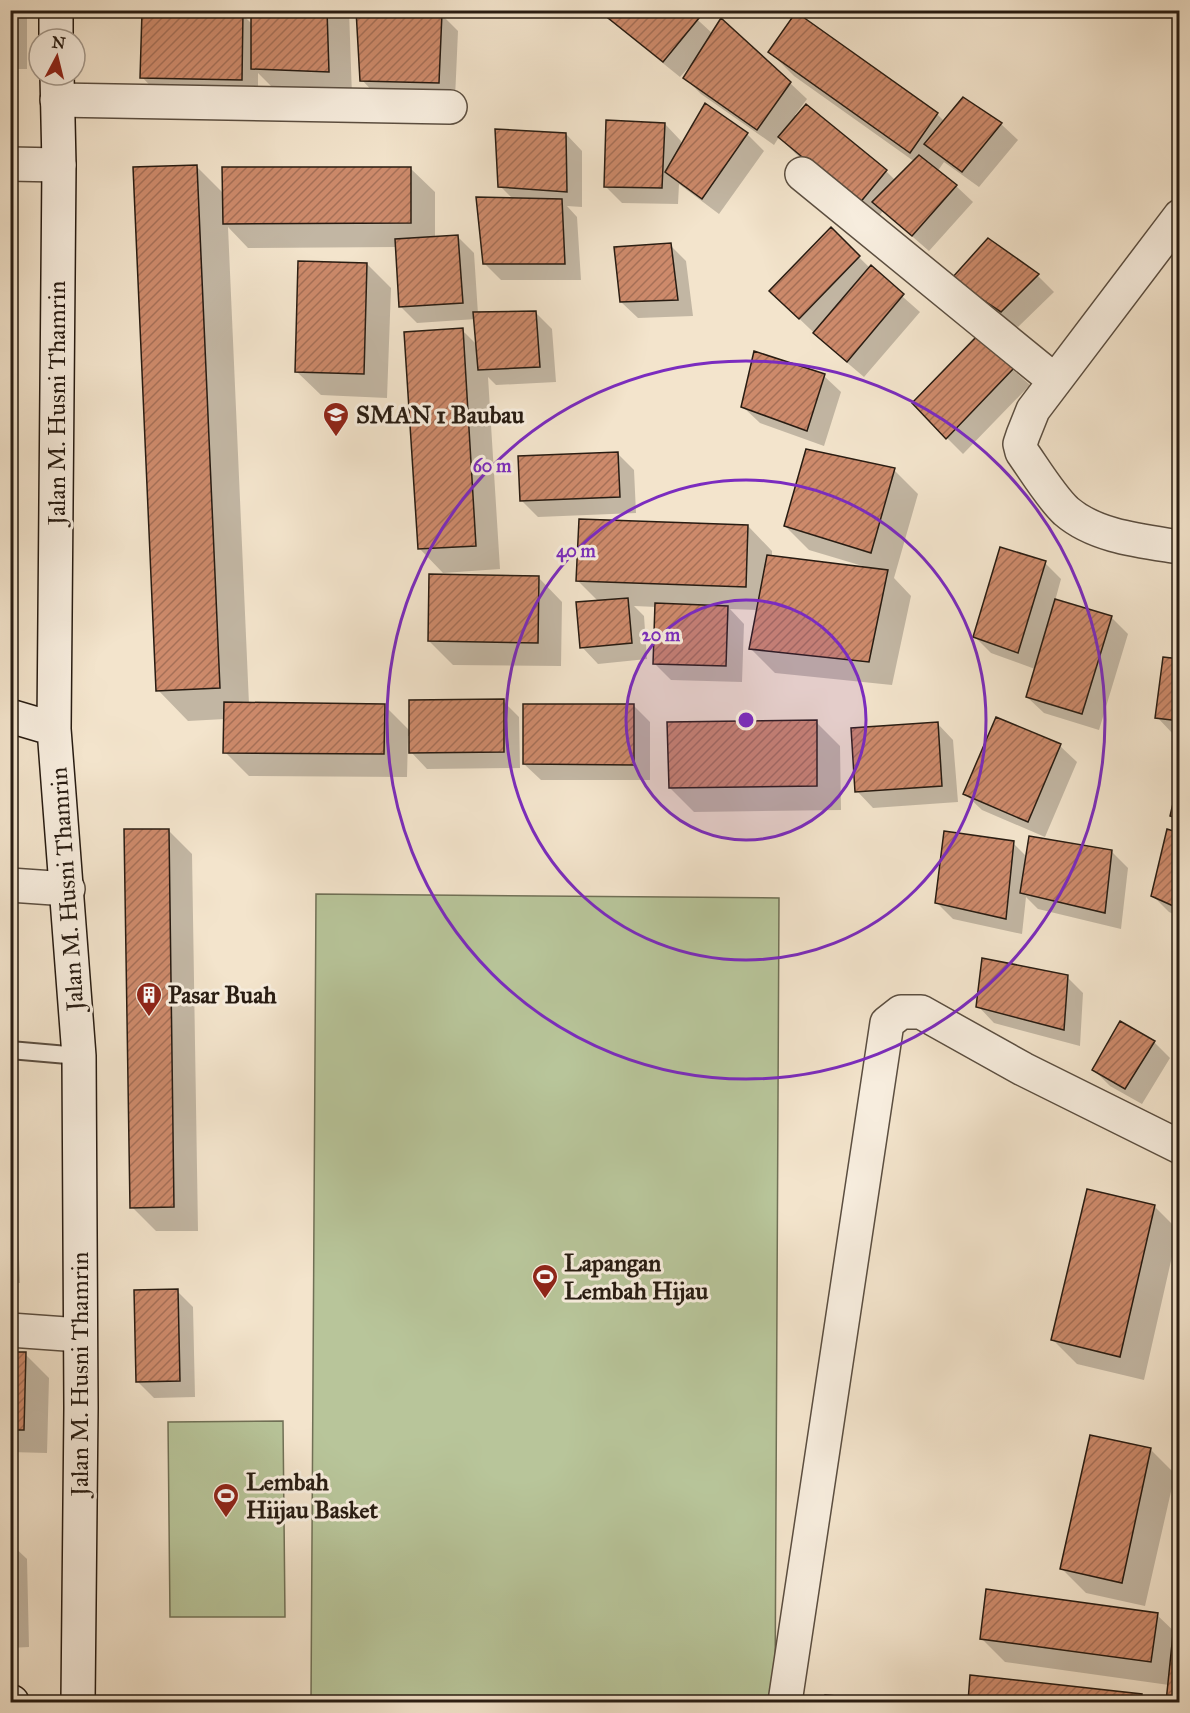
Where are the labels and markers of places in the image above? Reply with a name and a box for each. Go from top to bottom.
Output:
school or university icon: SMAN 1 Baubau [321,400,351,438]
place label: SMAN 1 Baubau [356,400,524,430]
centre of rings [736,710,756,730]
building icon: Pasar Buah [134,980,164,1018]
place label: Pasar Buah [168,980,277,1010]
place label: Lapangan Lembah Hijau [564,1248,708,1306]
sports icon: Lapangan Lembah Hijau [530,1262,560,1300]
place label: Lembah Hiijau Basket [246,1467,379,1525]
sports icon: Lembah Hiijau Basket [211,1481,241,1519]

